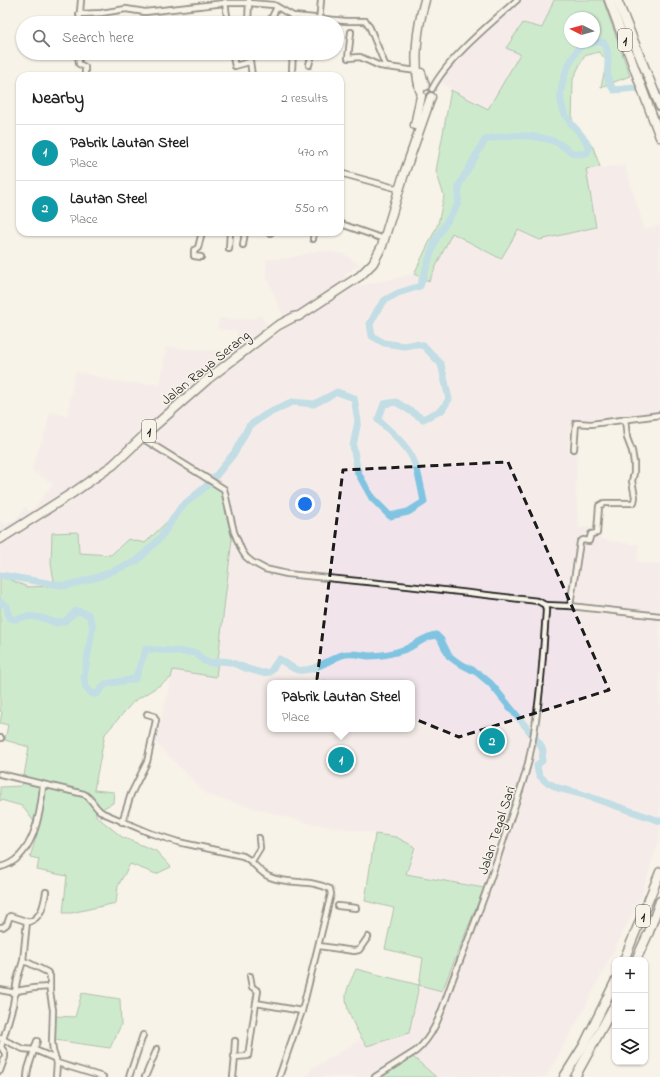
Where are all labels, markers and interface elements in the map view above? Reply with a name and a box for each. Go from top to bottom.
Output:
north arrow [564,12,600,48]
search box [16,16,344,60]
icon: search [30,27,52,49]
text: Search here [62,27,134,49]
road number: 1 [618,29,632,51]
text: Nearby [32,86,84,111]
text: 2 results [281,89,328,108]
text: Pabrik Lautan Steel [70,132,189,154]
text: 1 [43,143,47,162]
text: 470 m [298,143,328,162]
text: Place [70,154,98,173]
text: Lautan Steel [70,188,147,210]
text: 2 [42,199,48,218]
text: 550 m [294,199,328,218]
text: Place [70,210,98,229]
street label: Jalan Raya Serang [157,326,256,411]
road number: 1 [142,420,156,442]
your location [295,494,315,514]
popup [267,680,415,732]
text: Pabrik Lautan Steel [282,686,400,708]
text: Place [282,708,309,727]
pin: 2 [479,726,505,756]
pin: 1 [328,745,354,775]
street label: Jalan Tegal Sari [473,783,523,878]
road number: 1 [636,905,650,927]
map controls [612,957,648,1065]
button: + [612,957,648,993]
button: − [612,993,648,1029]
button: layers [612,1029,648,1065]

